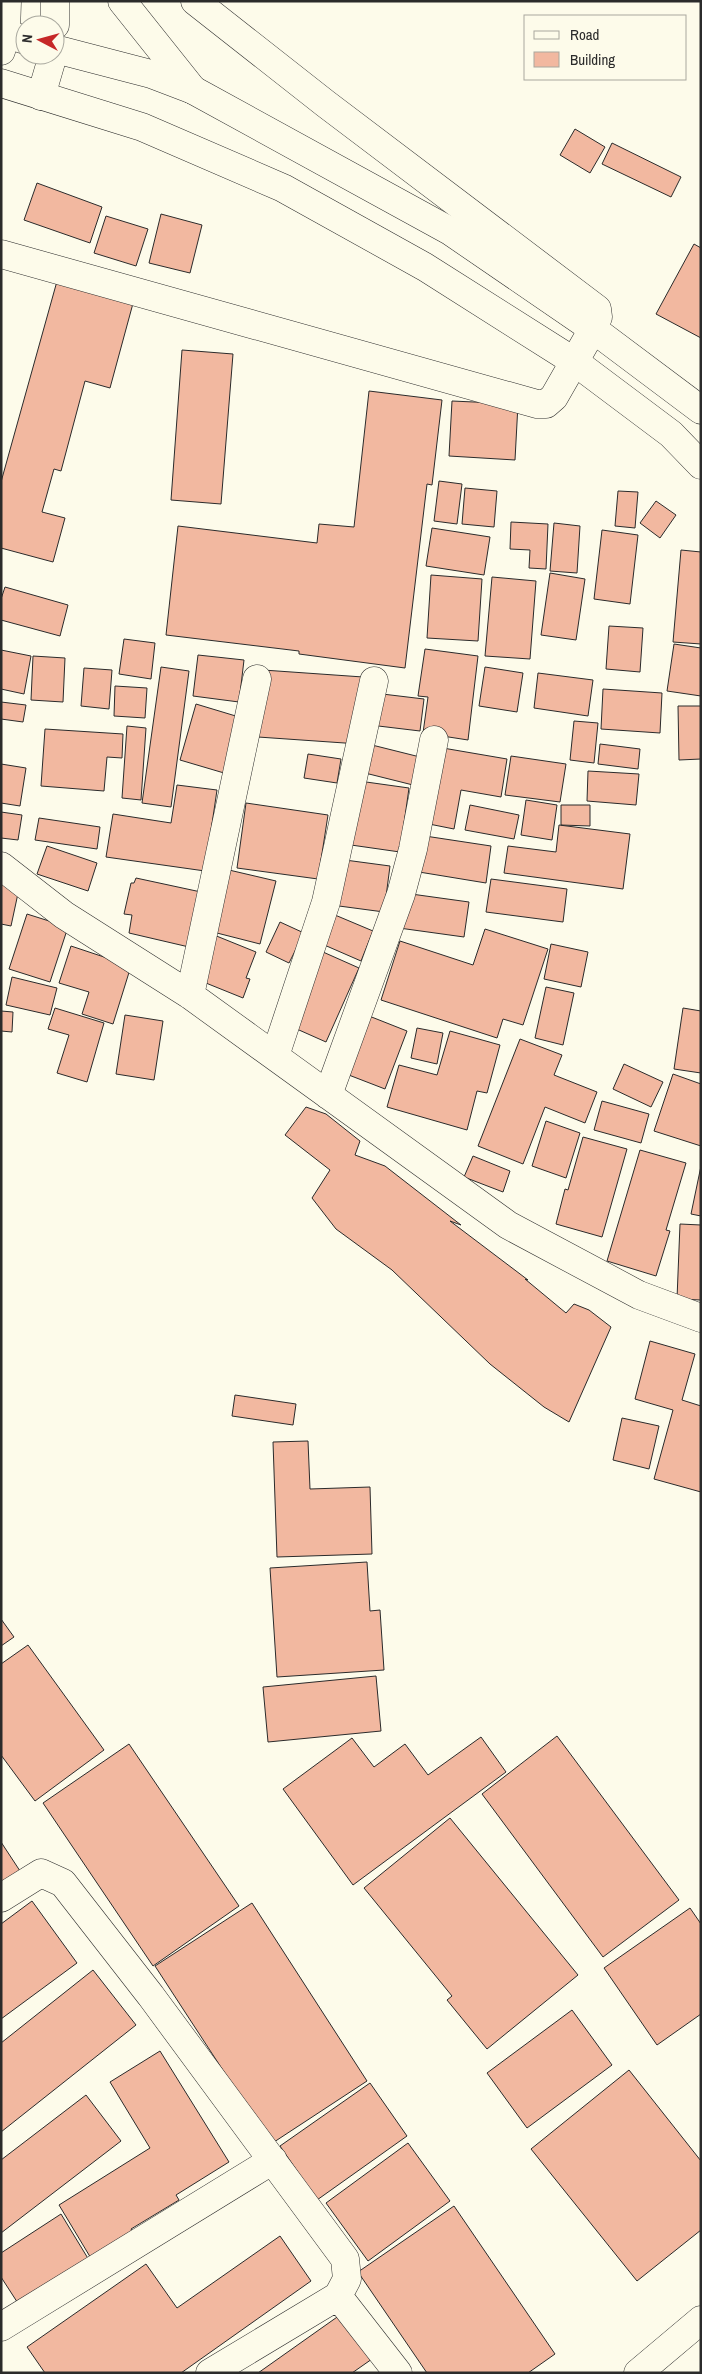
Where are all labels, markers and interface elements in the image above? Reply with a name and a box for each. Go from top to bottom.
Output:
north arrow [15,15,65,65]
legend [524,15,687,80]
text: Road [570,24,599,45]
text: N [18,34,36,44]
text: Building [570,49,615,70]

